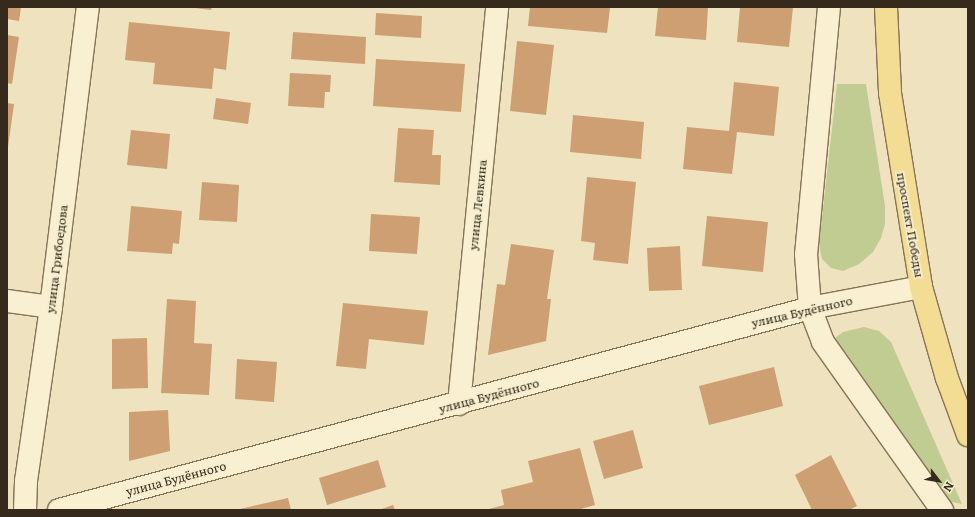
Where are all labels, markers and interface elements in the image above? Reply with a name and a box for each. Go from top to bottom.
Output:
street label: улица Левкина [466,159,490,251]
street label: проспект Победы [894,171,926,279]
street label: улица Грибоедова [43,204,71,314]
street label: улица Будённого [750,293,854,331]
street label: улица Будённого [437,376,541,416]
street label: улица Будённого [124,459,228,499]
north arrow [919,461,959,501]
text: N [940,479,959,495]

